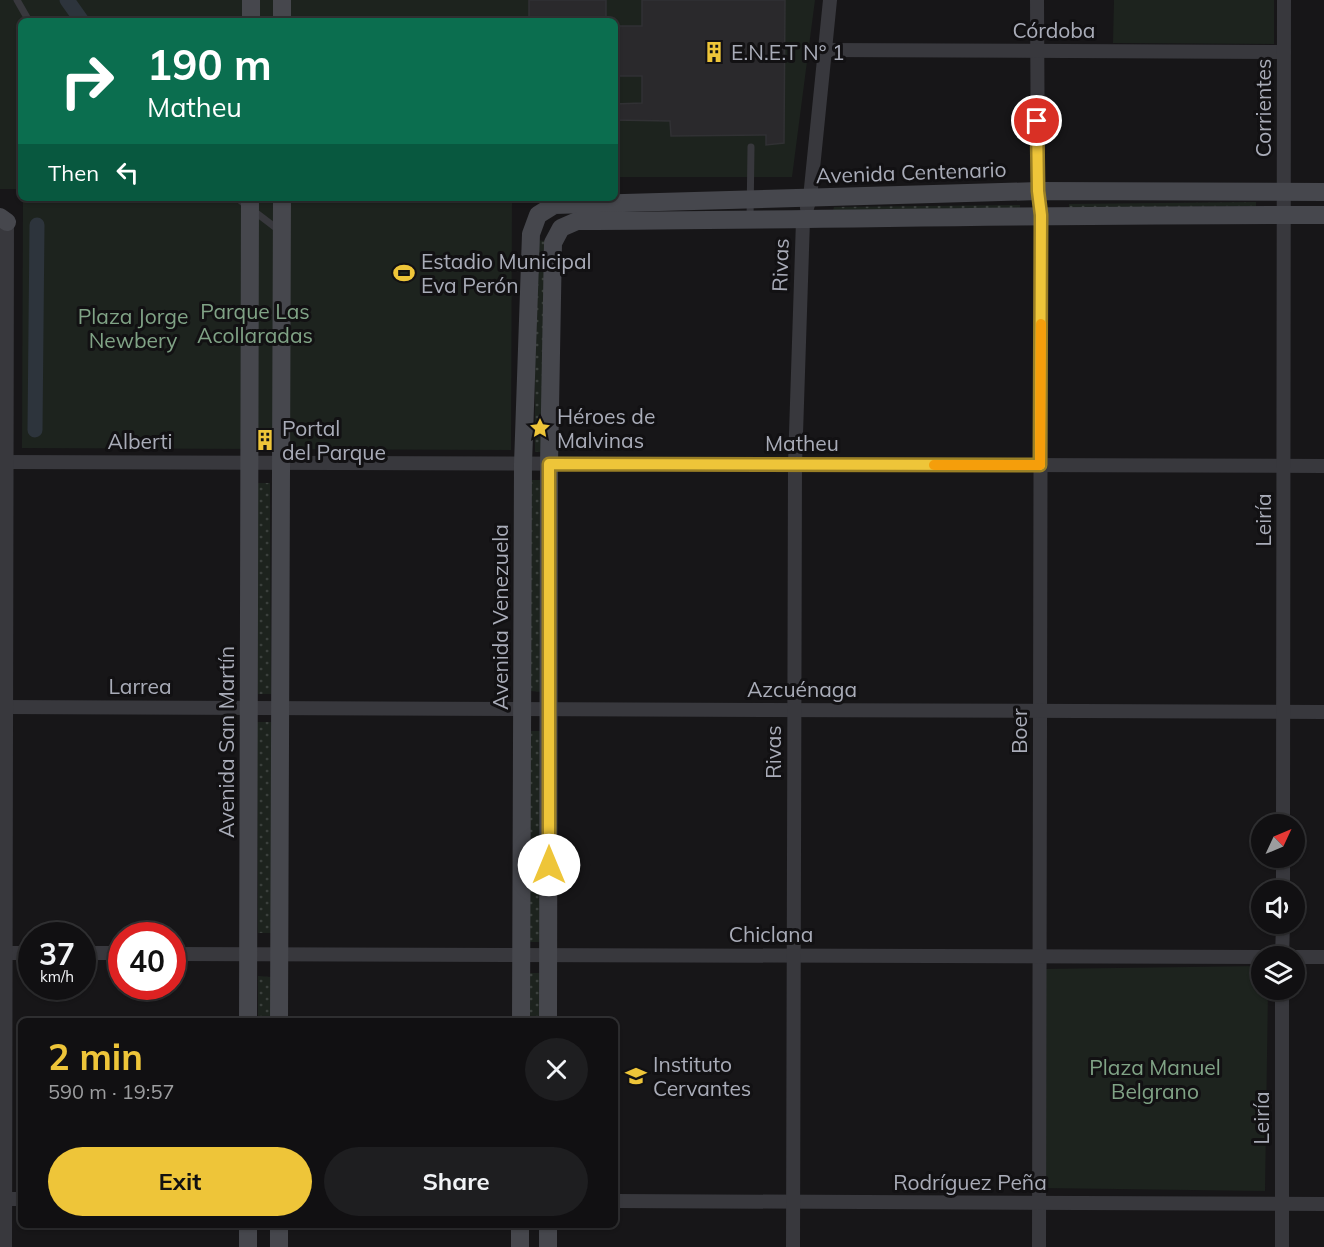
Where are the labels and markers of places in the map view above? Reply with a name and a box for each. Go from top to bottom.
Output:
place label: E.N.E.T N° 1 [731,39,845,65]
building icon: E.N.E.T N° 1 [702,40,726,64]
pin [1011,95,1062,146]
place label: Estadio Municipal Eva Perón [421,248,592,298]
sports icon: Estadio Municipal Eva Perón [392,261,416,285]
place label: Héroes de Malvinas [557,403,655,453]
place label: Portal del Parque [282,415,386,465]
place icon: Héroes de Malvinas [528,416,552,440]
building icon: Portal del Parque [253,428,277,452]
place label: Instituto Cervantes [653,1051,751,1101]
school or university icon: Instituto Cervantes [624,1064,648,1088]

